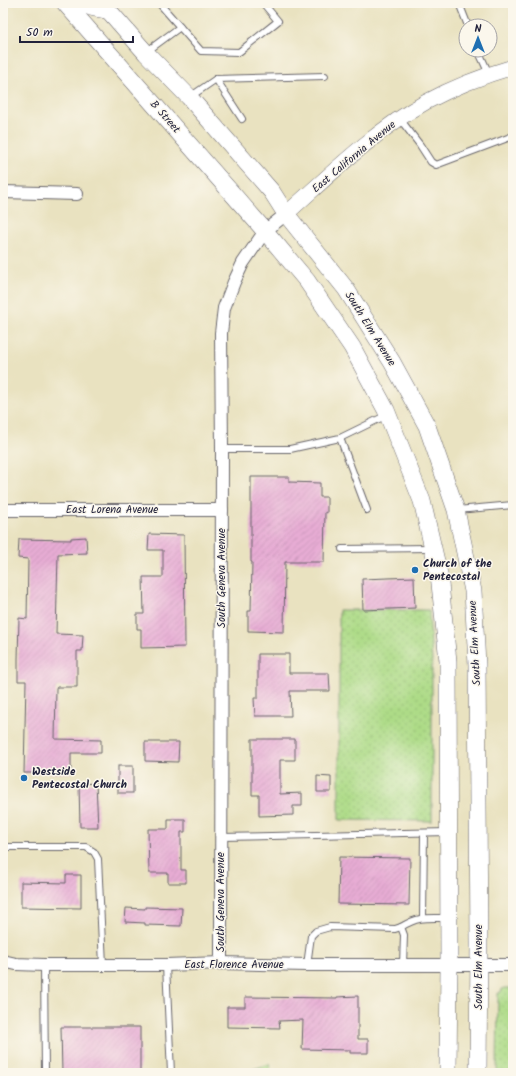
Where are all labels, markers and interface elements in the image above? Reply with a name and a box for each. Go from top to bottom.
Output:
scale bar [20,18,133,44]
north arrow [458,18,498,58]
text: N [475,20,482,38]
text: 50 m [26,23,53,42]
street label: B Street [145,96,185,138]
street label: East California Avenue [308,116,400,198]
street label: South Elm Avenue [340,288,400,370]
street label: East Lorena Avenue [66,501,158,519]
street label: South Geneva Avenue [213,528,231,628]
place label: Church of the Pentecostal [423,555,492,586]
marker: Church of the Pentecostal [410,565,420,575]
street label: South Elm Avenue [464,600,486,686]
place label: Westside Pentecostal Church [32,763,127,794]
marker: Westside Pentecostal Church [19,773,29,783]
street label: South Geneva Avenue [212,852,230,952]
street label: South Elm Avenue [470,924,488,1010]
street label: East Florence Avenue [184,956,284,974]

